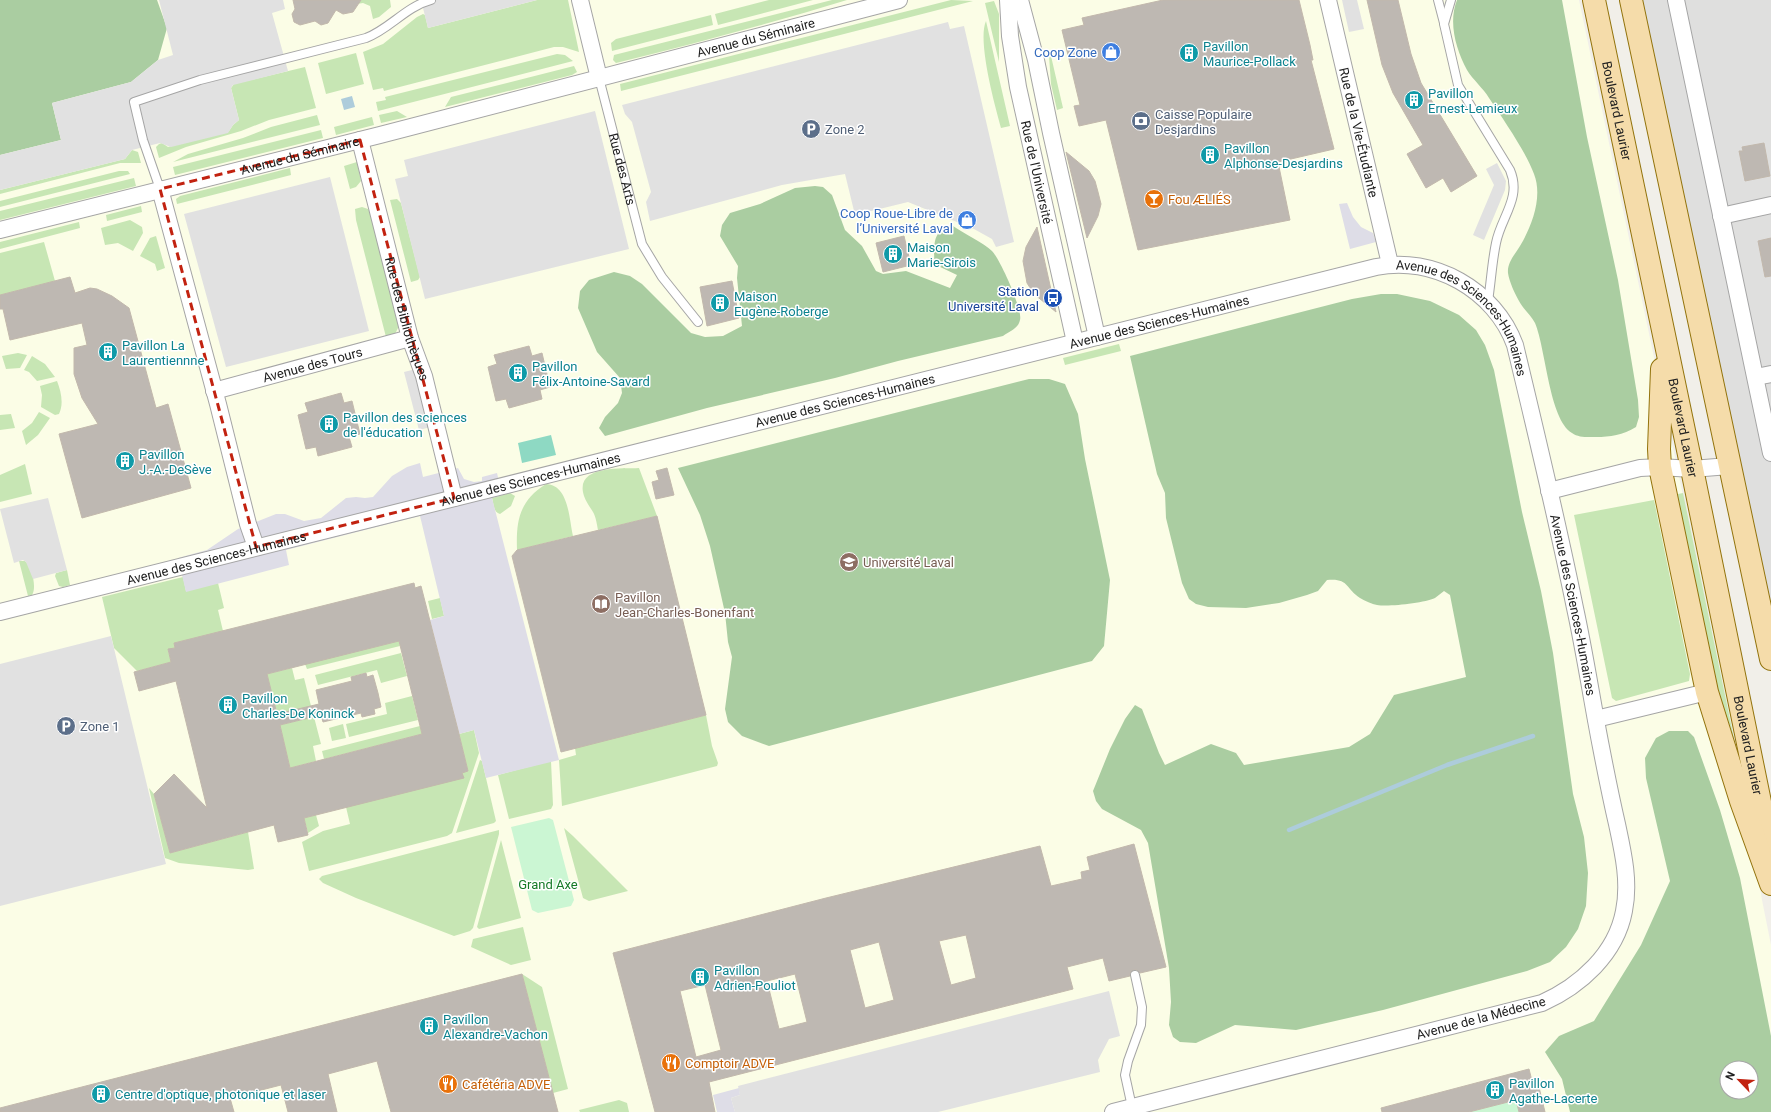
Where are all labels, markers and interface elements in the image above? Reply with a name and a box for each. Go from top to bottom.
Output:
street label: Avenue du Séminaire [695,15,817,60]
place label: Pavillon Maurice-Pollack [1203,39,1296,69]
shop icon: Coop Zone [1100,41,1122,63]
building icon: Pavillon Maurice-Pollack [1178,42,1200,64]
place label: Coop Zone [1034,45,1097,60]
street label: Boulevard Laurier [1599,60,1635,162]
street label: Rue de la Vie-Étudiante [1337,66,1382,199]
place label: Pavillon Ernest-Lemieux [1428,86,1518,116]
building icon: Pavillon Ernest-Lemieux [1403,89,1425,111]
place label: Caisse Populaire Desjardins [1155,107,1252,137]
bank icon: Caisse Populaire Desjardins [1130,110,1152,132]
parking icon: Zone 2 [800,118,822,140]
street label: Rue de l'Université [1018,119,1056,226]
place label: Zone 2 [825,122,865,137]
street label: Rue des Arts [606,131,639,207]
street label: Avenue du Séminaire [239,133,361,177]
place label: Pavillon Alphonse-Desjardins [1224,141,1343,171]
building icon: Pavillon Alphonse-Desjardins [1199,144,1221,166]
bar icon: Fou ÆLIÉS [1143,188,1165,210]
place label: Fou ÆLIÉS [1168,192,1231,207]
place label: Coop Roue-Libre de l’Université Laval [840,206,953,236]
shop icon: Coop Roue-Libre de l’Université Laval [956,209,978,231]
place label: Maison Marie-Sirois [907,240,976,270]
building icon: Maison Marie-Sirois [882,243,904,265]
street label: Rue des Bibliothèques [382,255,432,382]
street label: Avenue des Sciences-Humaines [1396,257,1530,378]
place label: Station Université Laval [948,284,1039,314]
bus stop icon: Station Université Laval [1042,287,1064,309]
place label: Maison Eugène-Roberge [734,289,829,319]
building icon: Maison Eugène-Roberge [709,292,731,314]
street label: Avenue des Sciences-Humaines [1068,292,1251,351]
place label: Pavillon La Laurentiennne [122,338,204,368]
building icon: Pavillon La Laurentiennne [97,341,119,363]
street label: Avenue des Tours [261,344,364,385]
place label: Pavillon Félix-Antoine-Savard [532,359,650,389]
building icon: Pavillon Félix-Antoine-Savard [507,362,529,384]
street label: Avenue des Sciences-Humaines [753,370,937,430]
street label: Boulevard Laurier [1666,377,1701,479]
place label: Pavillon des sciences de l'éducation [343,410,467,440]
building icon: Pavillon des sciences de l'éducation [318,413,340,435]
place label: Pavillon J.-A.-DeSève [139,447,212,477]
street label: Avenue des Sciences-Humaines [439,449,622,509]
building icon: Pavillon J.-A.-DeSève [114,450,136,472]
street label: Avenue des Sciences-Humaines [1548,513,1599,697]
street label: Avenue des Sciences-Humaines [125,528,308,588]
school or university icon: Université Laval [838,551,860,573]
place label: Université Laval [863,555,954,570]
place label: Pavillon Jean-Charles-Bonenfant [615,590,754,620]
library icon: Pavillon Jean-Charles-Bonenfant [590,593,612,615]
place label: Pavillon Charles-De Koninck [242,691,355,721]
building icon: Pavillon Charles-De Koninck [217,694,239,716]
street label: Boulevard Laurier [1731,694,1766,797]
parking icon: Zone 1 [55,715,77,737]
place label: Zone 1 [80,719,120,734]
park label: Grand Axe [518,877,578,892]
place label: Pavillon Adrien-Pouliot [714,963,796,993]
building icon: Pavillon Adrien-Pouliot [689,966,711,988]
street label: Avenue de la Médecine [1415,993,1547,1042]
place label: Pavillon Alexandre-Vachon [443,1012,548,1042]
building icon: Pavillon Alexandre-Vachon [418,1015,440,1037]
restaurant icon: Comptoir ADVE [660,1052,682,1074]
place label: Comptoir ADVE [685,1056,774,1071]
north arrow [1719,1060,1759,1100]
text: N [1723,1070,1738,1082]
restaurant icon: Cafétéria ADVE [437,1073,459,1095]
place label: Pavillon Agathe-Lacerte [1509,1076,1597,1106]
place label: Cafétéria ADVE [462,1077,550,1092]
building icon: Pavillon Agathe-Lacerte [1484,1079,1506,1101]
building icon: Centre d'optique, photonique et laser [90,1083,112,1105]
place label: Centre d'optique, photonique et laser [115,1087,326,1102]

